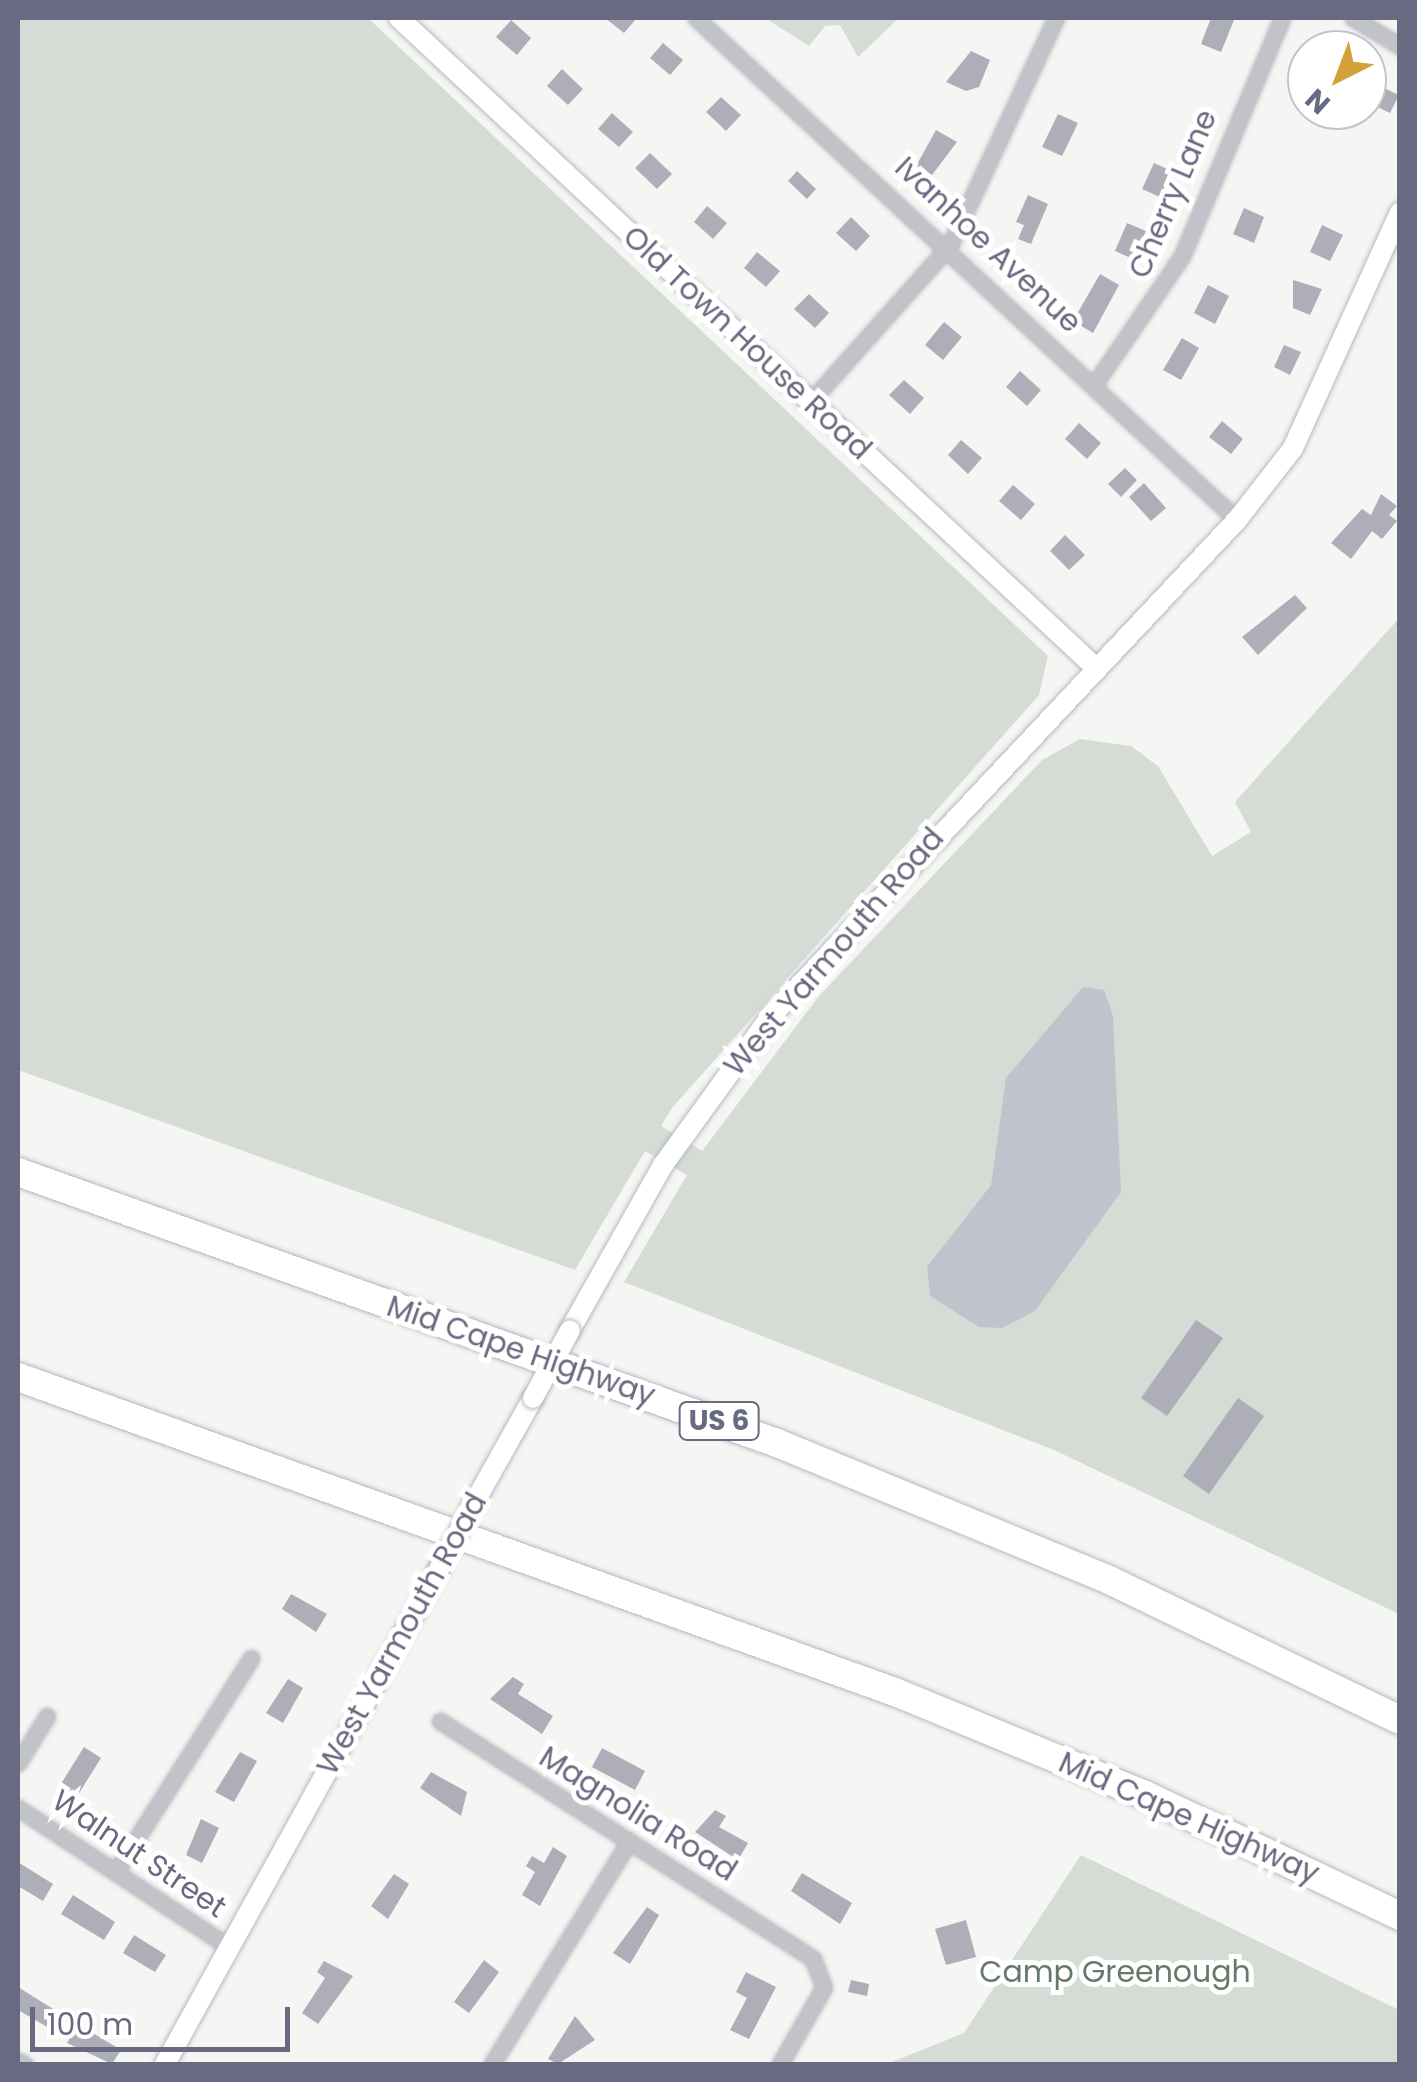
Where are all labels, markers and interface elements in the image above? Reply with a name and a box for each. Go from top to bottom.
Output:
north arrow [1287,30,1387,130]
text: N [1297,80,1339,123]
street label: Cherry Lane [1121,104,1225,284]
street label: Ivanhoe Avenue [887,150,1089,340]
street label: Old Town House Road [616,219,878,467]
street label: West Yarmouth Road [716,821,952,1083]
street label: Mid Cape Highway [382,1288,660,1414]
road number: US 6 [676,1398,762,1444]
street label: West Yarmouth Road [309,1487,495,1781]
street label: Magnolia Road [533,1739,743,1889]
street label: Mid Cape Highway [1053,1744,1325,1892]
street label: Walnut Street [45,1783,233,1925]
park label: Camp Greenough [979,1954,1251,1990]
scale bar [35,1987,295,2049]
text: 100 m [47,2003,133,2046]

